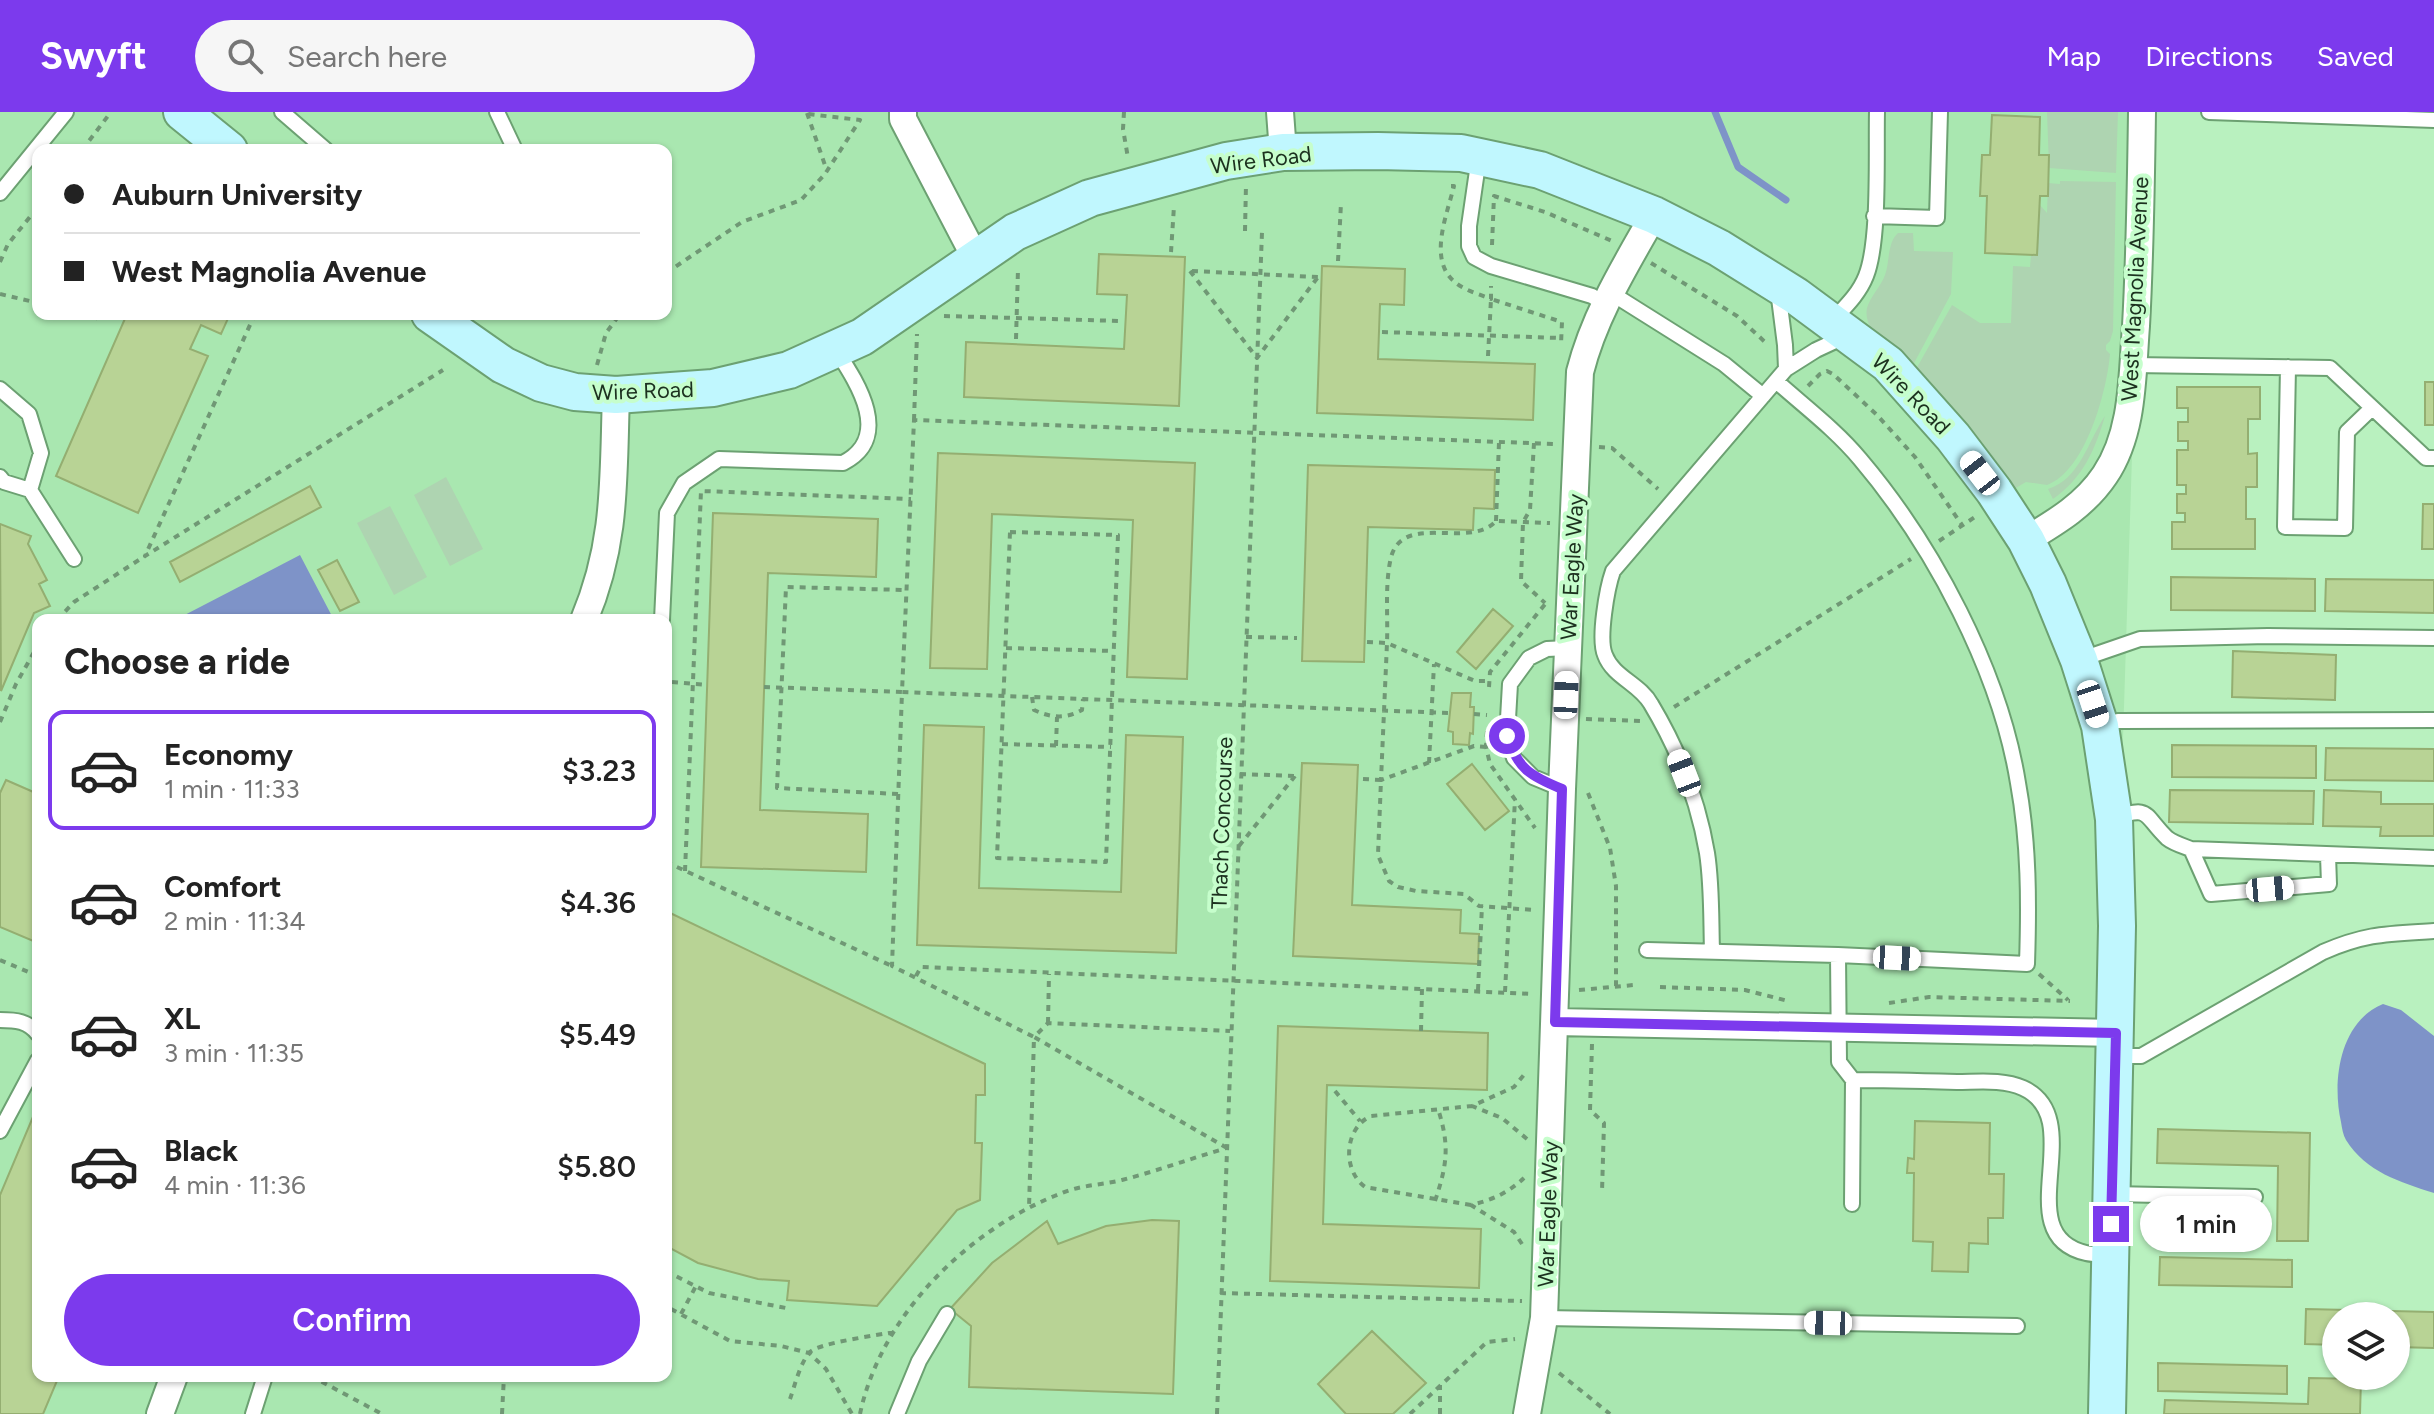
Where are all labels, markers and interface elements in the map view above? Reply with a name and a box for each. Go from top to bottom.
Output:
search box [195,20,755,92]
text: Swyft [40,33,147,79]
icon: search [223,34,267,78]
text: Search here [287,38,447,75]
text: Map [2047,39,2101,73]
text: Directions [2145,39,2273,73]
text: Saved [2317,39,2394,73]
street label: Wire Road [1209,140,1313,180]
text: Auburn University [112,176,362,213]
street label: West Magnolia Avenue [2116,176,2154,402]
text: West Magnolia Avenue [112,253,426,290]
street label: Wire Road [1866,348,1956,440]
street label: Wire Road [592,376,694,406]
car [1956,447,2004,499]
street label: War Eagle Way [1555,493,1589,641]
text: Choose a ride [64,640,290,683]
car [1553,671,1579,719]
car [2074,677,2112,731]
route start [1489,718,1525,754]
icon: car [68,734,140,806]
text: Economy [164,736,293,773]
street label: Thach Concourse [1205,736,1239,910]
car [1664,746,1704,800]
text: $3.23 [562,752,636,789]
text: 1 min · 11:33 [164,773,300,805]
icon: car [68,866,140,938]
text: Comfort [164,868,282,905]
car [2245,875,2295,903]
text: $4.36 [560,884,636,921]
text: 2 min · 11:34 [164,905,305,937]
car [1872,945,1922,971]
icon: car [68,998,140,1070]
text: XL [164,1000,200,1037]
text: $5.49 [559,1016,636,1053]
text: 3 min · 11:35 [164,1037,304,1069]
icon: car [68,1130,140,1202]
text: Black [164,1132,238,1169]
street label: War Eagle Way [1532,1140,1564,1288]
text: $5.80 [557,1148,636,1185]
text: 4 min · 11:36 [164,1169,306,1201]
callout: 1 min [2139,1196,2271,1252]
route end [2093,1206,2129,1242]
text: 1 min [2176,1208,2236,1240]
button: Confirm [64,1274,640,1366]
map controls [2322,1302,2410,1390]
button: layers [2322,1302,2410,1390]
car [1804,1311,1852,1335]

